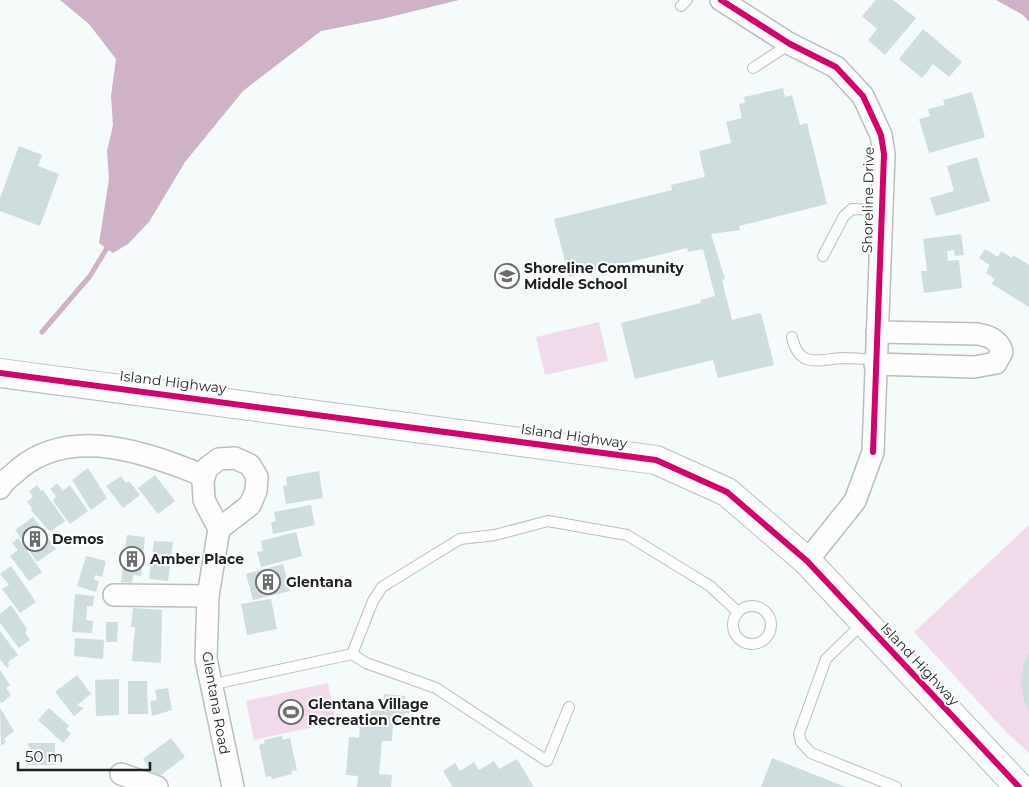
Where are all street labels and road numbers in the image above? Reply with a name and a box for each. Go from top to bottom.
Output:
street label: Shoreline Drive [858,147,878,253]
street label: Island Highway [119,367,228,398]
street label: Island Highway [520,420,629,452]
street label: Island Highway [877,619,963,710]
street label: Glentana Road [198,650,234,756]

